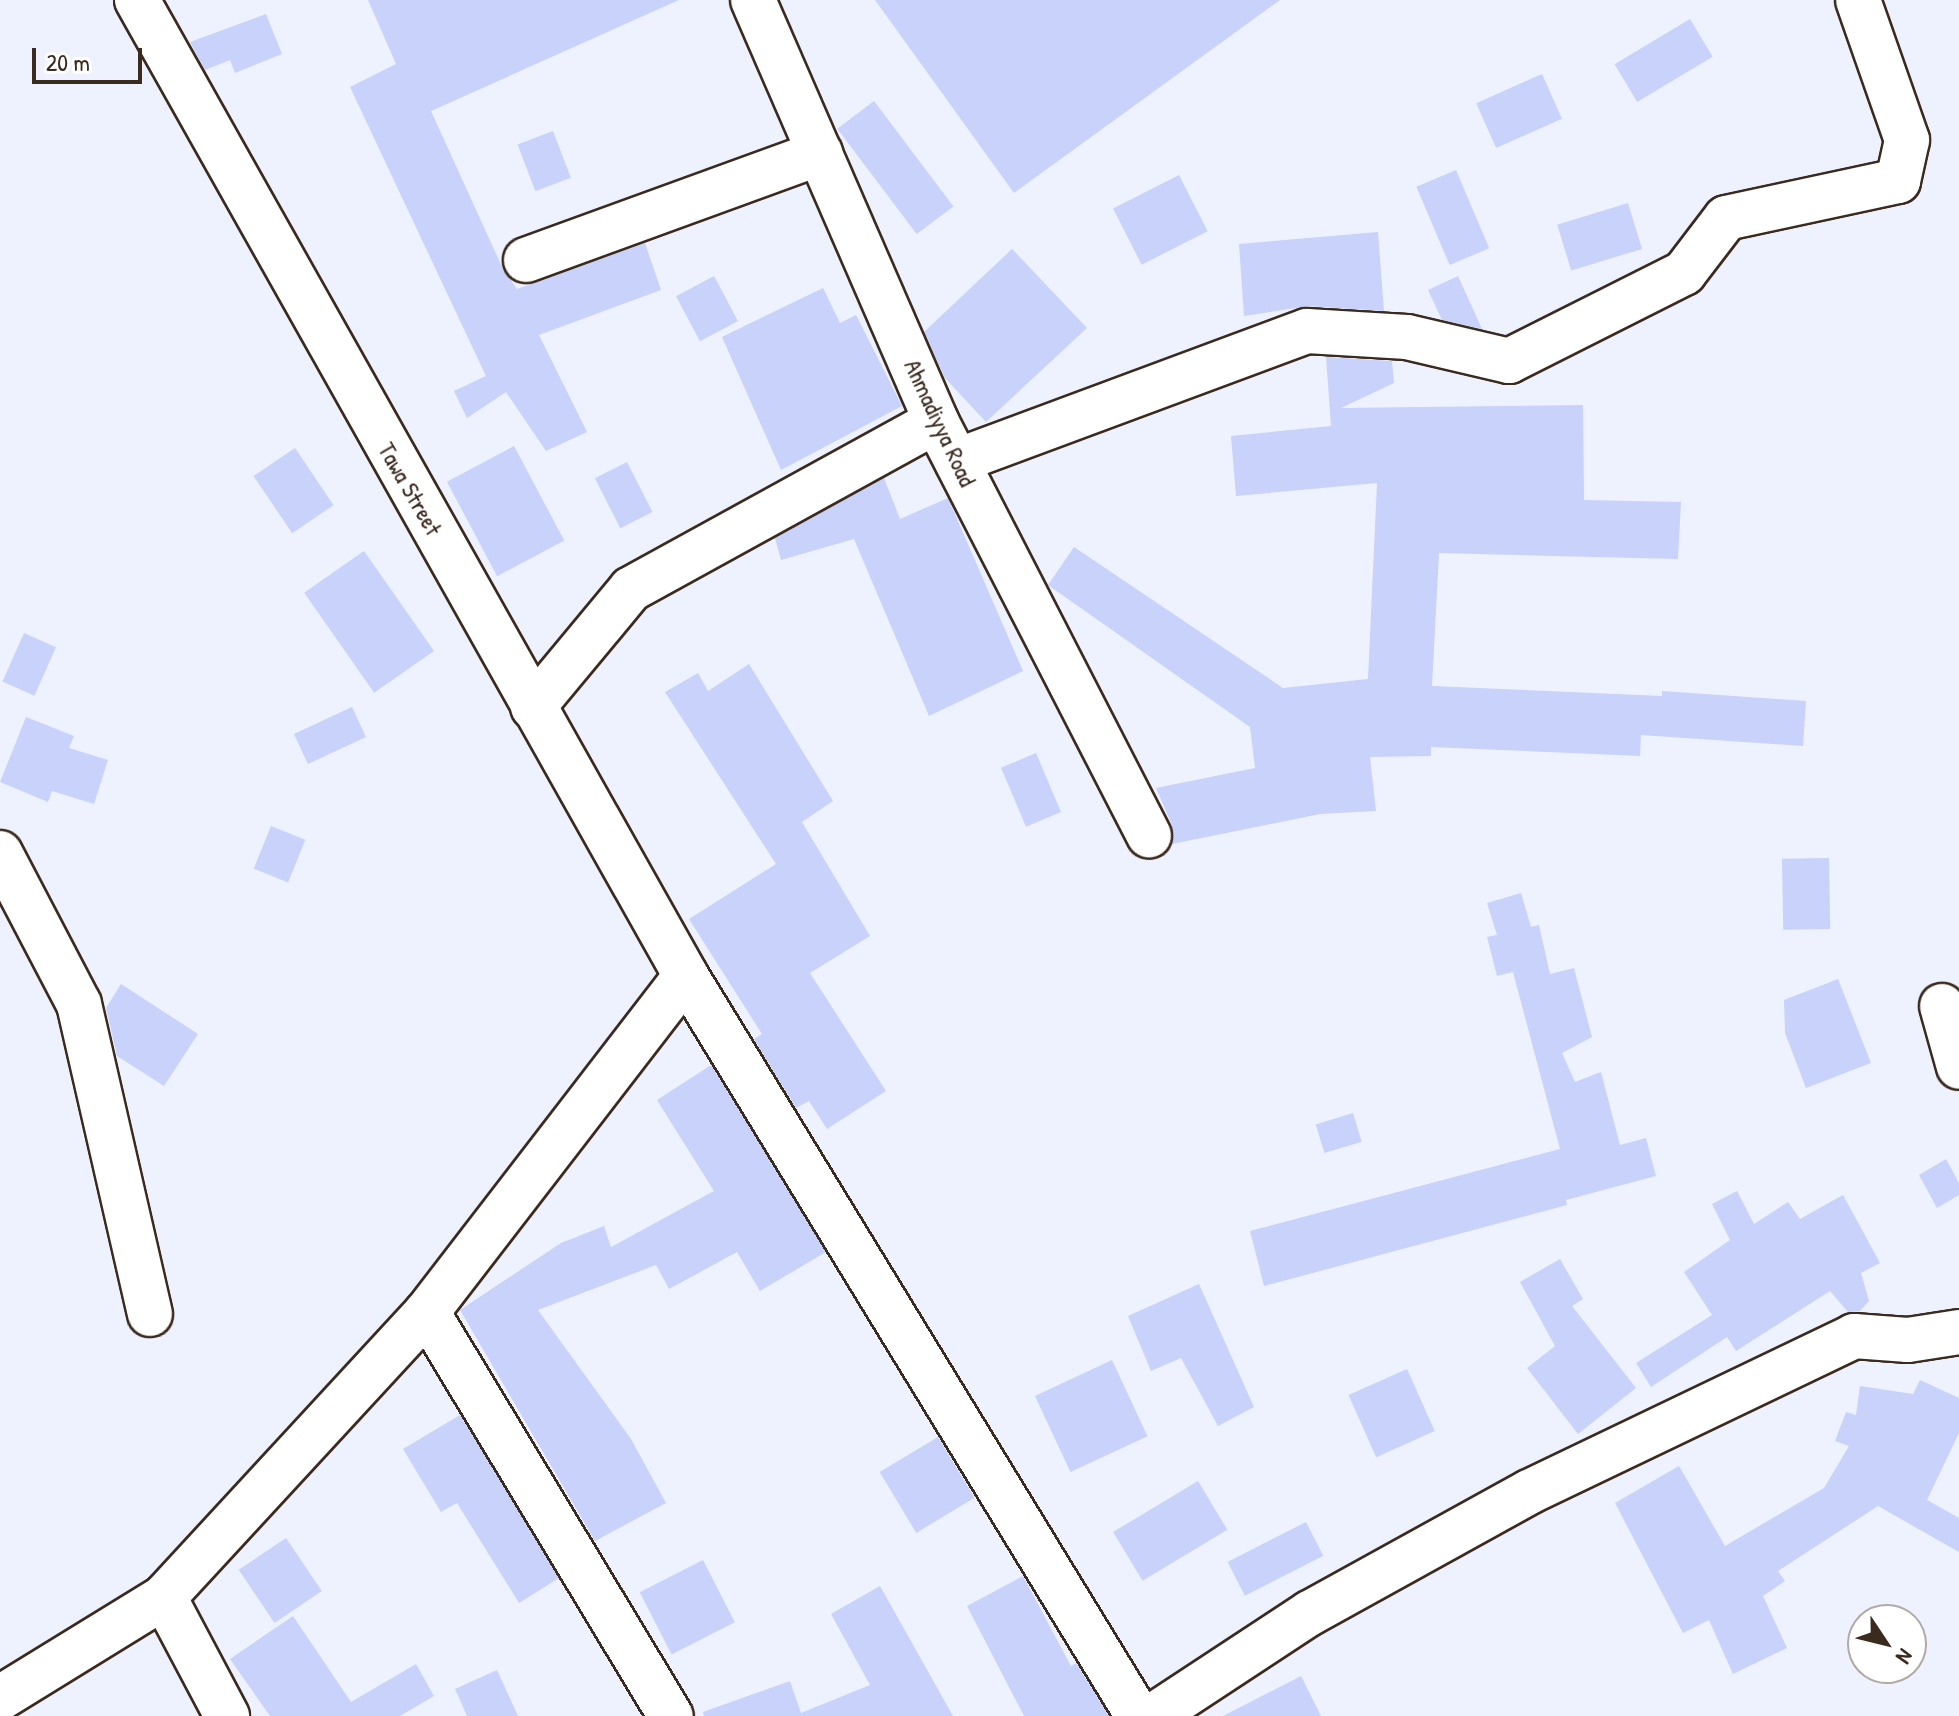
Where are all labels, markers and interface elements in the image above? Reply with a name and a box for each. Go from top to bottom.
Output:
scale bar [36,32,146,82]
text: 20 m [46,46,90,78]
street label: Ahmadiyya Road [898,355,982,491]
street label: Tawa Street [372,437,448,541]
north arrow [1847,1604,1927,1684]
text: N [1889,1643,1921,1670]

